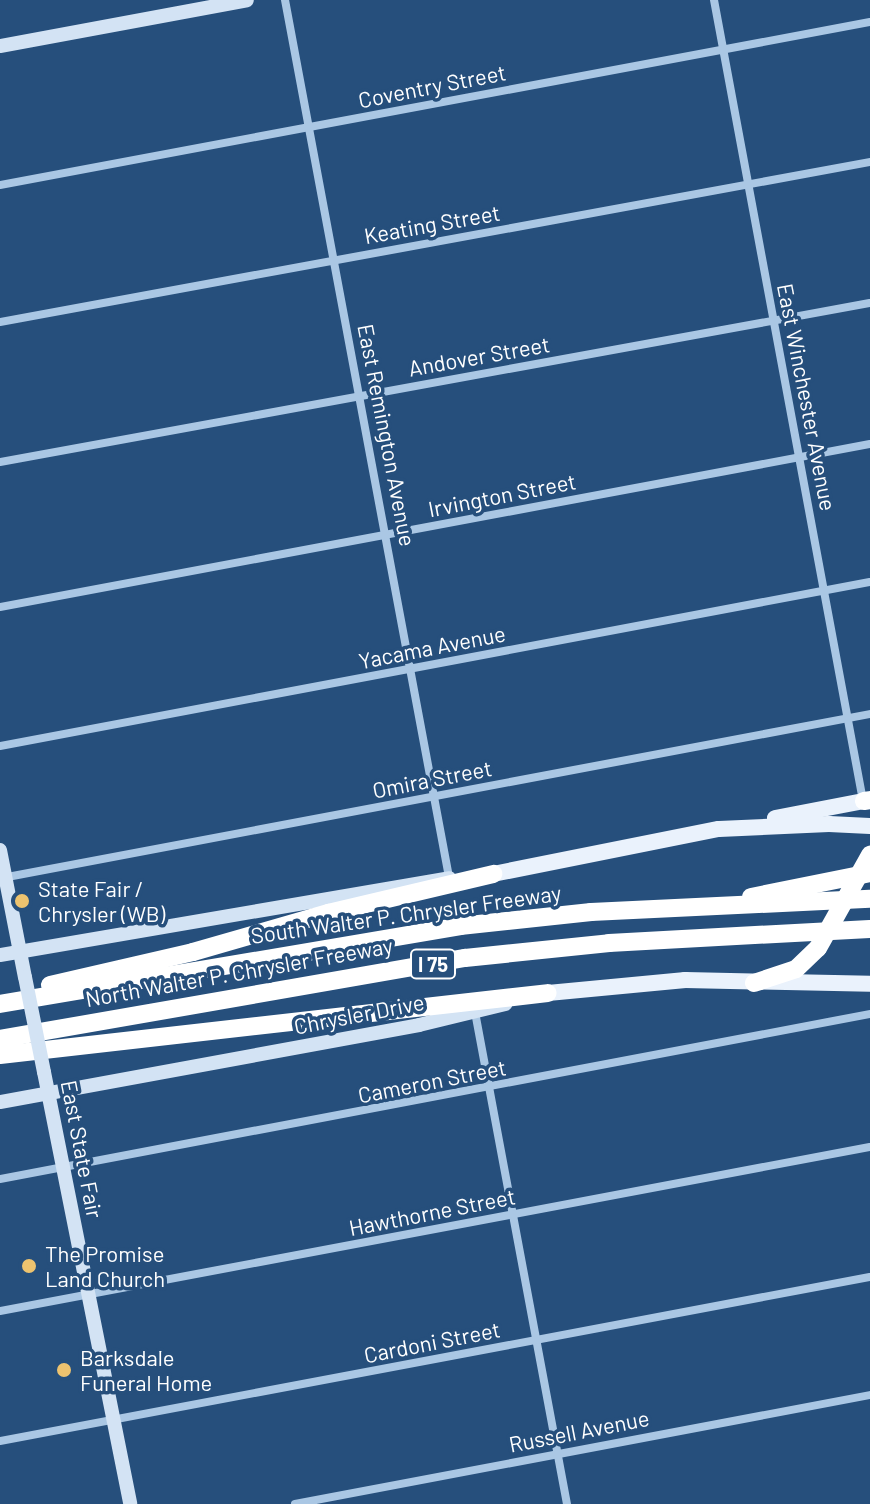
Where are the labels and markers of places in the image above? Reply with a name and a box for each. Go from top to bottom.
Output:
place label: State Fair / Chrysler (WB) [38,875,165,926]
marker: State Fair / Chrysler (WB) [13,892,31,910]
place label: The Promise Land Church [45,1240,165,1292]
marker: The Promise Land Church [20,1257,38,1275]
place label: Barksdale Funeral Home [80,1344,212,1396]
marker: Barksdale Funeral Home [55,1361,73,1379]

